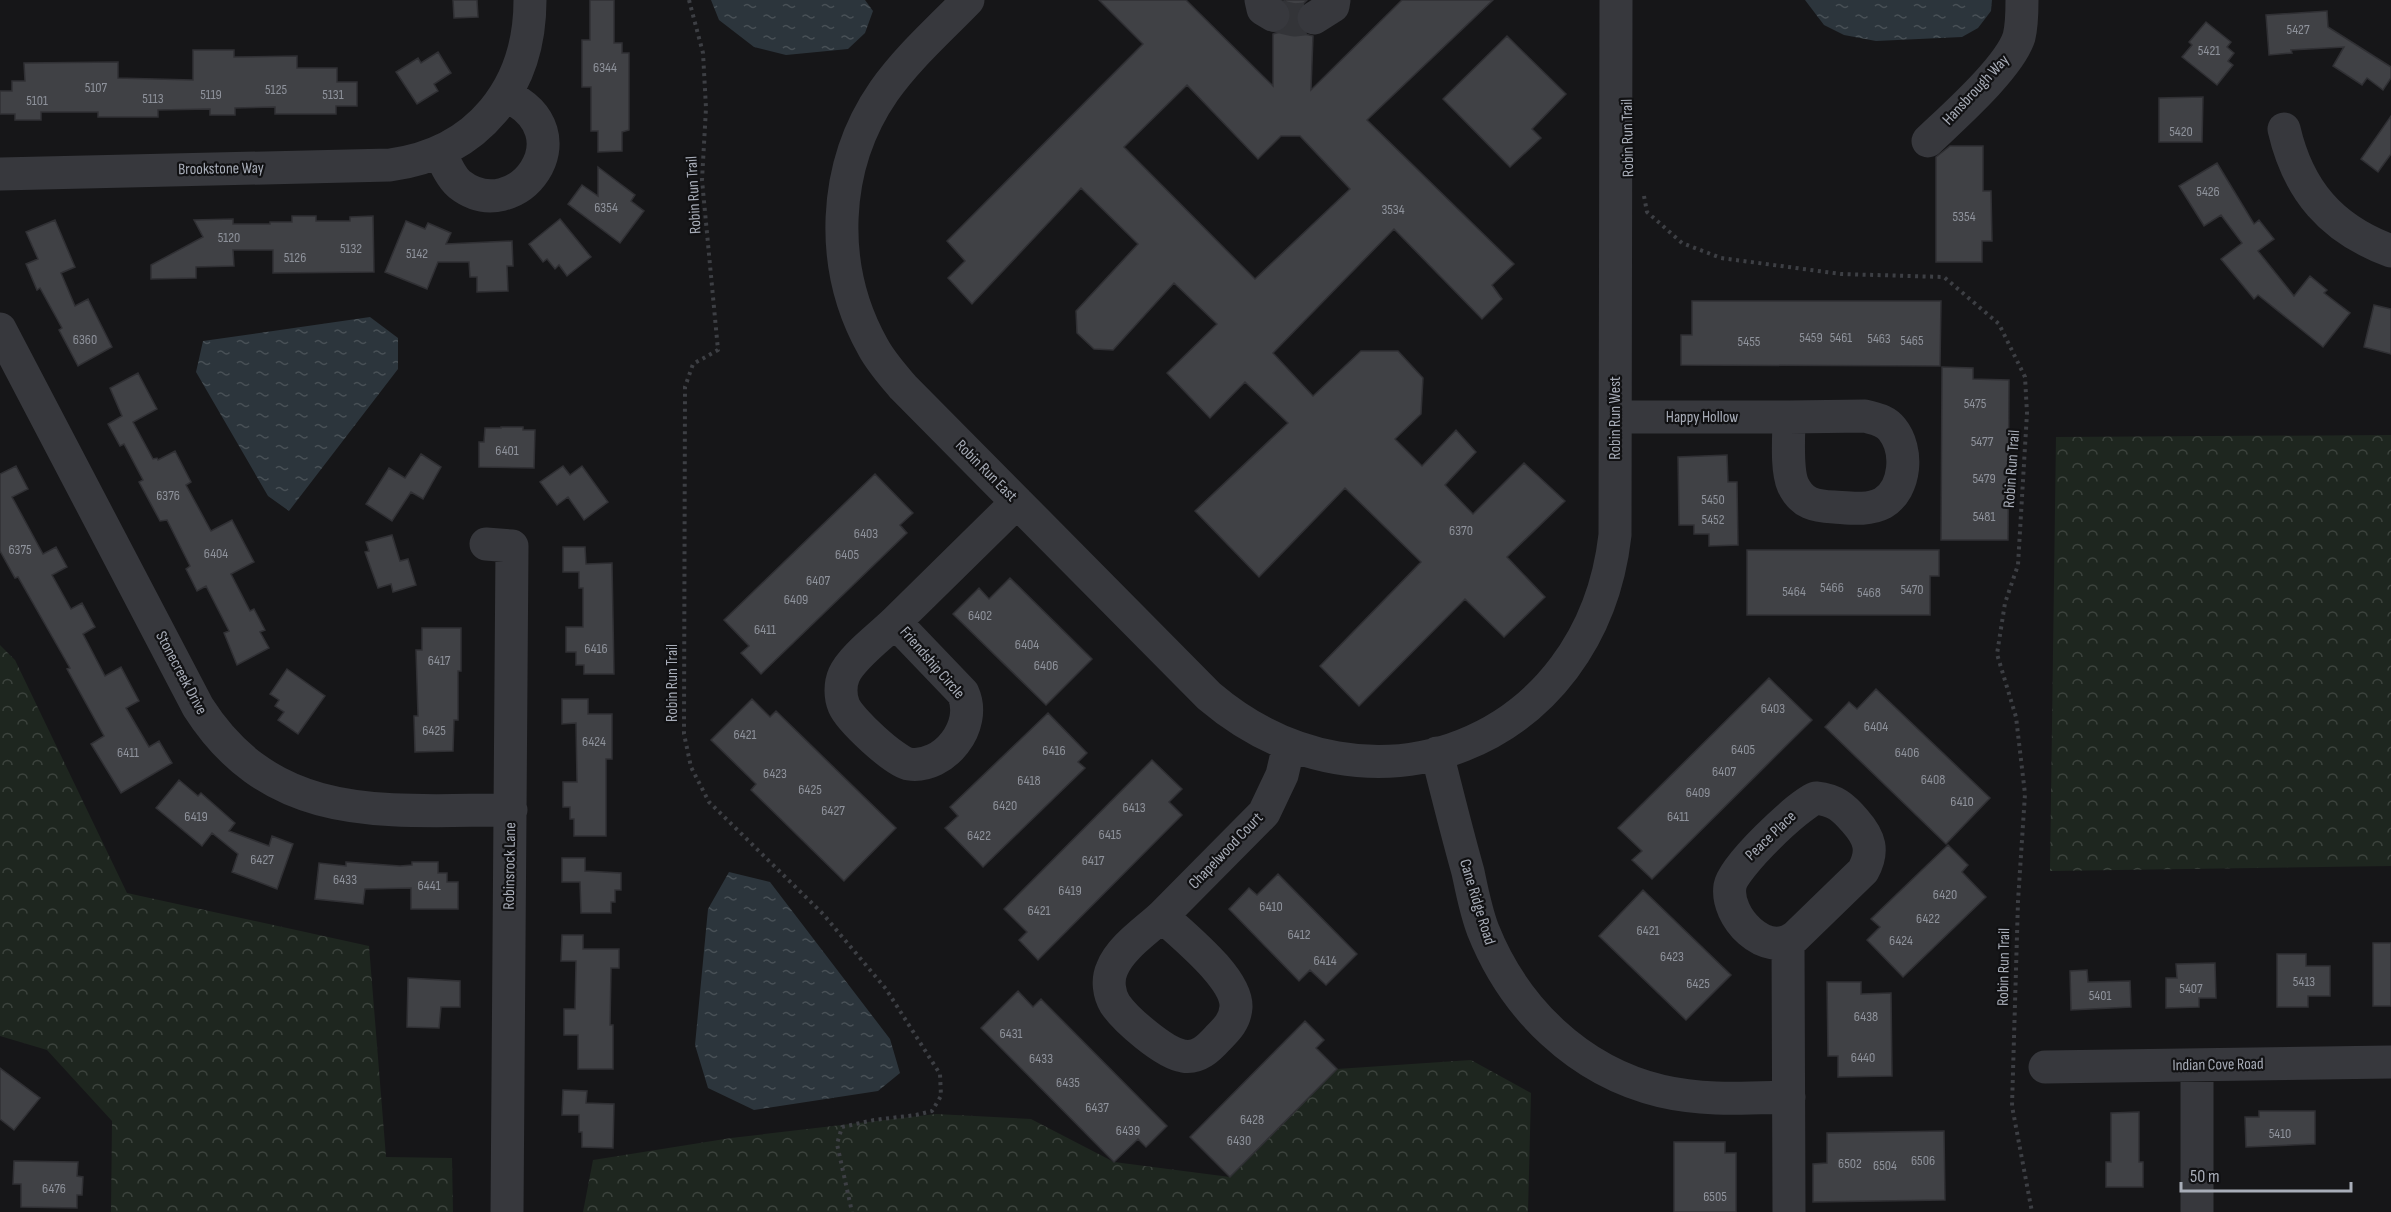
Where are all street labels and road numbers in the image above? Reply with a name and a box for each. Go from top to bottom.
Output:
street label: Hansbrough Way [1939,51,2013,129]
street label: Robin Run Trail [1618,99,1638,177]
street label: Robin Run Trail [682,155,706,234]
street label: Brookstone Way [178,159,264,179]
street label: Robin Run West [1606,376,1625,460]
street label: Happy Hollow [1666,408,1738,427]
street label: Robin Run Trail [2000,429,2024,509]
street label: Robin Run East [951,436,1021,506]
street label: Friendship Circle [896,623,968,703]
street label: Stonecreek Drive [151,628,211,718]
street label: Robin Run Trail [663,644,682,722]
street label: Peace Place [1742,807,1800,865]
street label: Chapelwood Court [1185,809,1267,893]
street label: Robinsrock Lane [500,822,520,910]
street label: Cane Ridge Road [1455,857,1499,947]
street label: Robin Run Trail [1994,928,2014,1006]
street label: Indian Cove Road [2172,1055,2264,1075]

